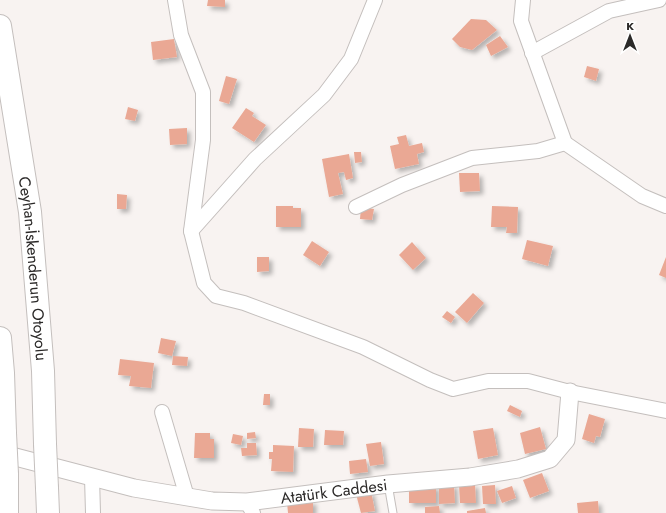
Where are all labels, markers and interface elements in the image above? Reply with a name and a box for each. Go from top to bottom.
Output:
north arrow [610,16,650,56]
text: K [626,18,634,34]
street label: Ceyhan-İskenderun Otoyolu [13,175,54,361]
street label: Atatürk Caddesi [279,473,388,509]

